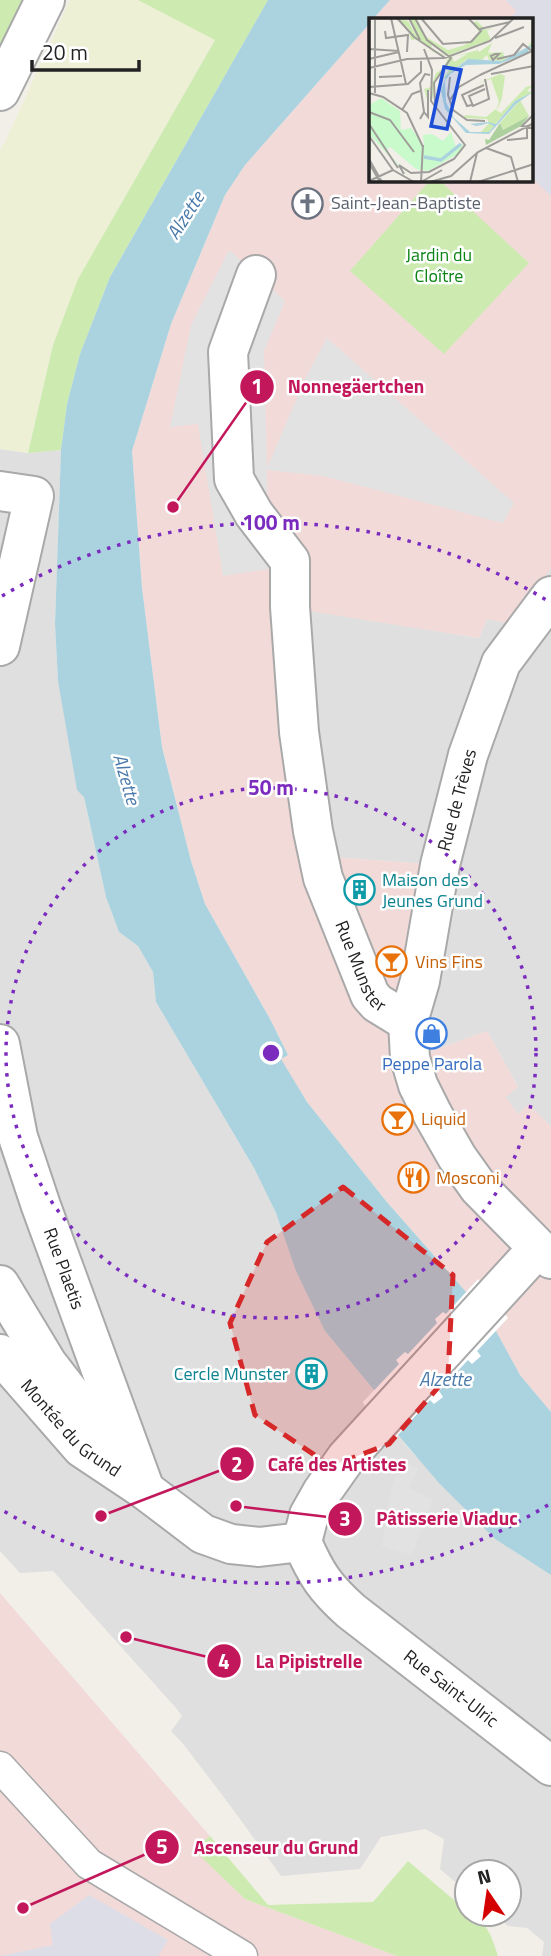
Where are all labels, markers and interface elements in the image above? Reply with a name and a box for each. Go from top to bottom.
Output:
inset map [369,18,534,182]
scale bar [32,28,138,72]
text: 20 m [42,36,88,68]
water label: Alzette [158,184,212,244]
church icon: Saint-Jean-Baptiste [291,186,325,220]
place label: Saint-Jean-Baptiste [331,189,481,216]
park label: Jardin du Cloître [406,241,472,289]
callout: Nonnegäertchen [239,367,439,407]
text: 1 [251,370,263,402]
text: Nonnegäertchen [288,371,424,400]
text: 100 m [242,506,300,538]
street label: Rue de Trèves [430,746,483,854]
water label: Alzette [106,750,149,809]
text: 50 m [248,771,294,803]
place label: Maison des Jeunes Grund [382,866,483,914]
building icon: Maison des Jeunes Grund [342,873,376,907]
street label: Rue Munster [328,916,391,1018]
bar icon: Vins Fins [375,945,409,979]
place label: Vins Fins [415,948,483,975]
shop icon: Peppe Parola [415,1017,449,1051]
centre of rings [259,1041,283,1065]
place label: Peppe Parola [382,1050,482,1077]
bar icon: Liquid [381,1102,415,1136]
place label: Liquid [421,1105,466,1132]
restaurant icon: Mosconi [396,1161,430,1195]
place label: Mosconi [436,1164,500,1191]
street label: Rue Plaetis [37,1224,92,1313]
building icon: Cercle Munster [294,1357,328,1391]
place label: Cercle Munster [174,1360,288,1387]
water label: Alzette [419,1364,472,1393]
street label: Montée du Grund [15,1373,127,1483]
callout: Café des Artistes [219,1444,421,1484]
text: 2 [231,1448,243,1480]
text: Café des Artistes [268,1449,406,1478]
callout: Pâtisserie Viaduc [328,1499,532,1539]
text: 3 [339,1502,351,1534]
text: Pâtisserie Viaduc [376,1503,518,1532]
callout: La Pipistrelle [206,1641,376,1681]
street label: Rue Saint-Ulric [398,1643,505,1734]
text: 4 [218,1645,230,1677]
text: La Pipistrelle [256,1646,363,1675]
callout: Ascenseur du Grund [145,1827,373,1867]
text: 5 [156,1830,168,1862]
text: Ascenseur du Grund [194,1832,358,1861]
north arrow [453,1858,523,1928]
text: N [474,1860,494,1892]

